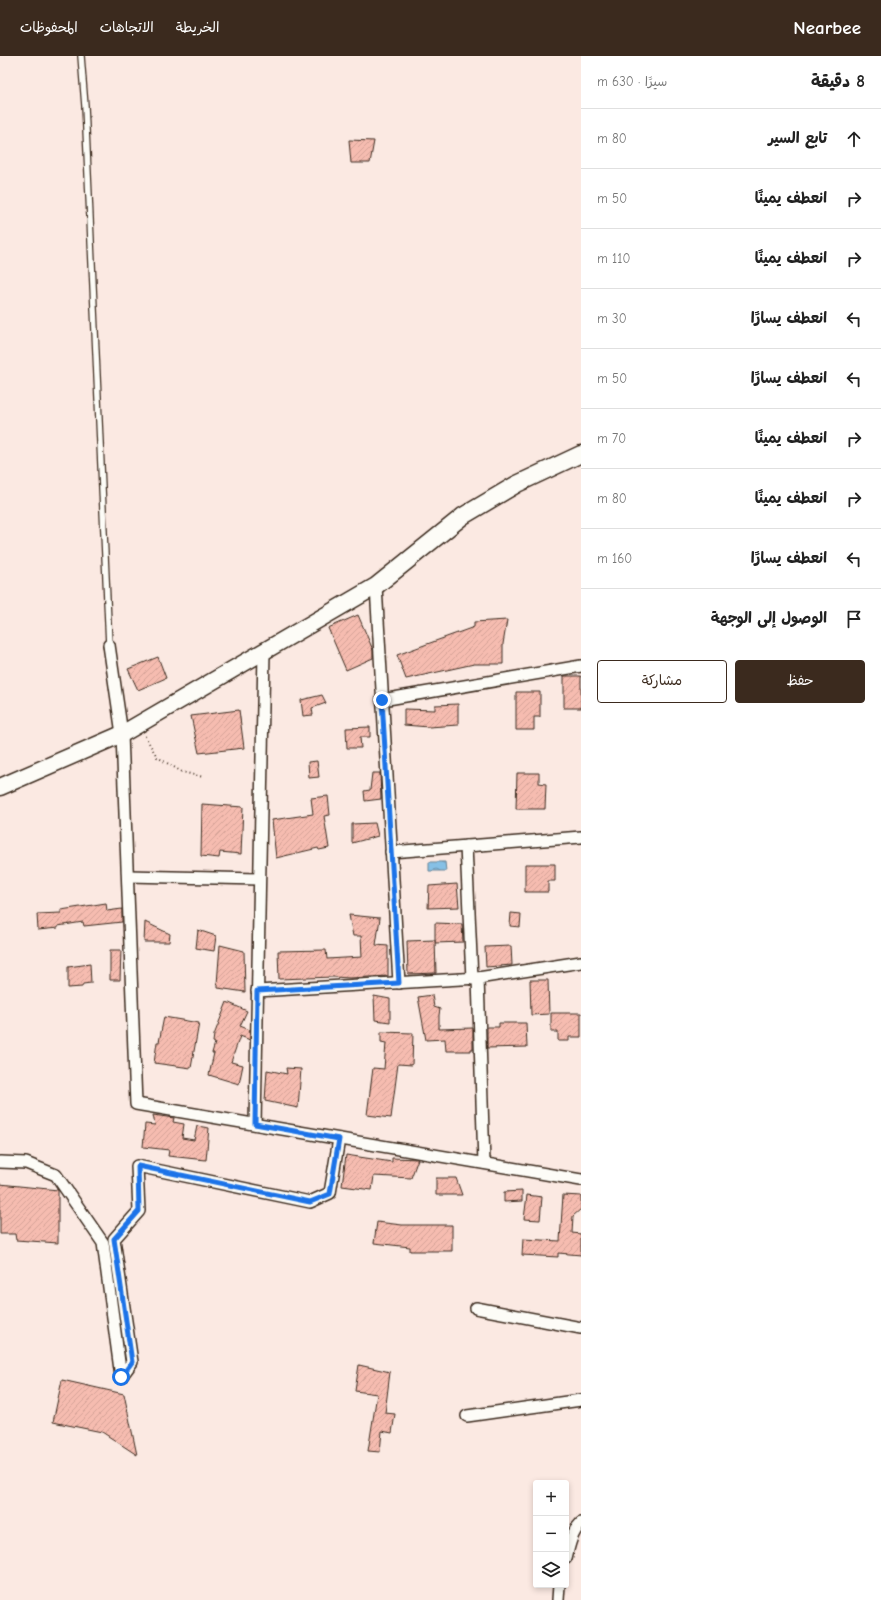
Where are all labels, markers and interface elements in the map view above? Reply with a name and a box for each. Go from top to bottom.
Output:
text: Nearbee [793,17,861,39]
text: المحفوظات [20,19,78,36]
text: الاتجاهات [100,19,154,36]
text: الخريطة [176,19,219,36]
text: 8 دقيقة [811,72,865,91]
text: سيرًا · 630 m [597,74,667,89]
icon: ahead [843,128,865,150]
text: تابع السير [768,129,827,147]
text: 80 m [597,131,627,146]
icon: right [843,188,865,210]
text: انعطف يمينًا [755,189,827,207]
text: 50 m [597,191,627,206]
icon: right [843,248,865,270]
text: انعطف يمينًا [755,249,827,267]
text: 110 m [597,251,630,266]
icon: left [843,308,865,330]
text: انعطف يسارًا [751,309,827,327]
text: 30 m [597,311,627,326]
icon: left [843,368,865,390]
text: انعطف يسارًا [751,369,827,387]
text: 50 m [597,371,627,386]
icon: right [843,428,865,450]
text: انعطف يمينًا [755,429,827,447]
text: 70 m [597,431,626,446]
icon: right [843,488,865,510]
text: انعطف يمينًا [755,489,827,507]
text: 80 m [597,491,627,506]
icon: left [843,548,865,570]
text: انعطف يسارًا [751,549,827,567]
text: 160 m [597,551,632,566]
icon: arrive [843,608,865,630]
text: الوصول إلى الوجهة [711,609,827,627]
button: مشاركة [597,660,727,703]
button: حفظ [735,660,865,703]
route end [373,691,391,709]
route start [112,1368,130,1386]
map controls [533,1480,569,1588]
button: + [533,1480,569,1516]
button: − [533,1516,569,1552]
button: layers [533,1552,569,1588]

